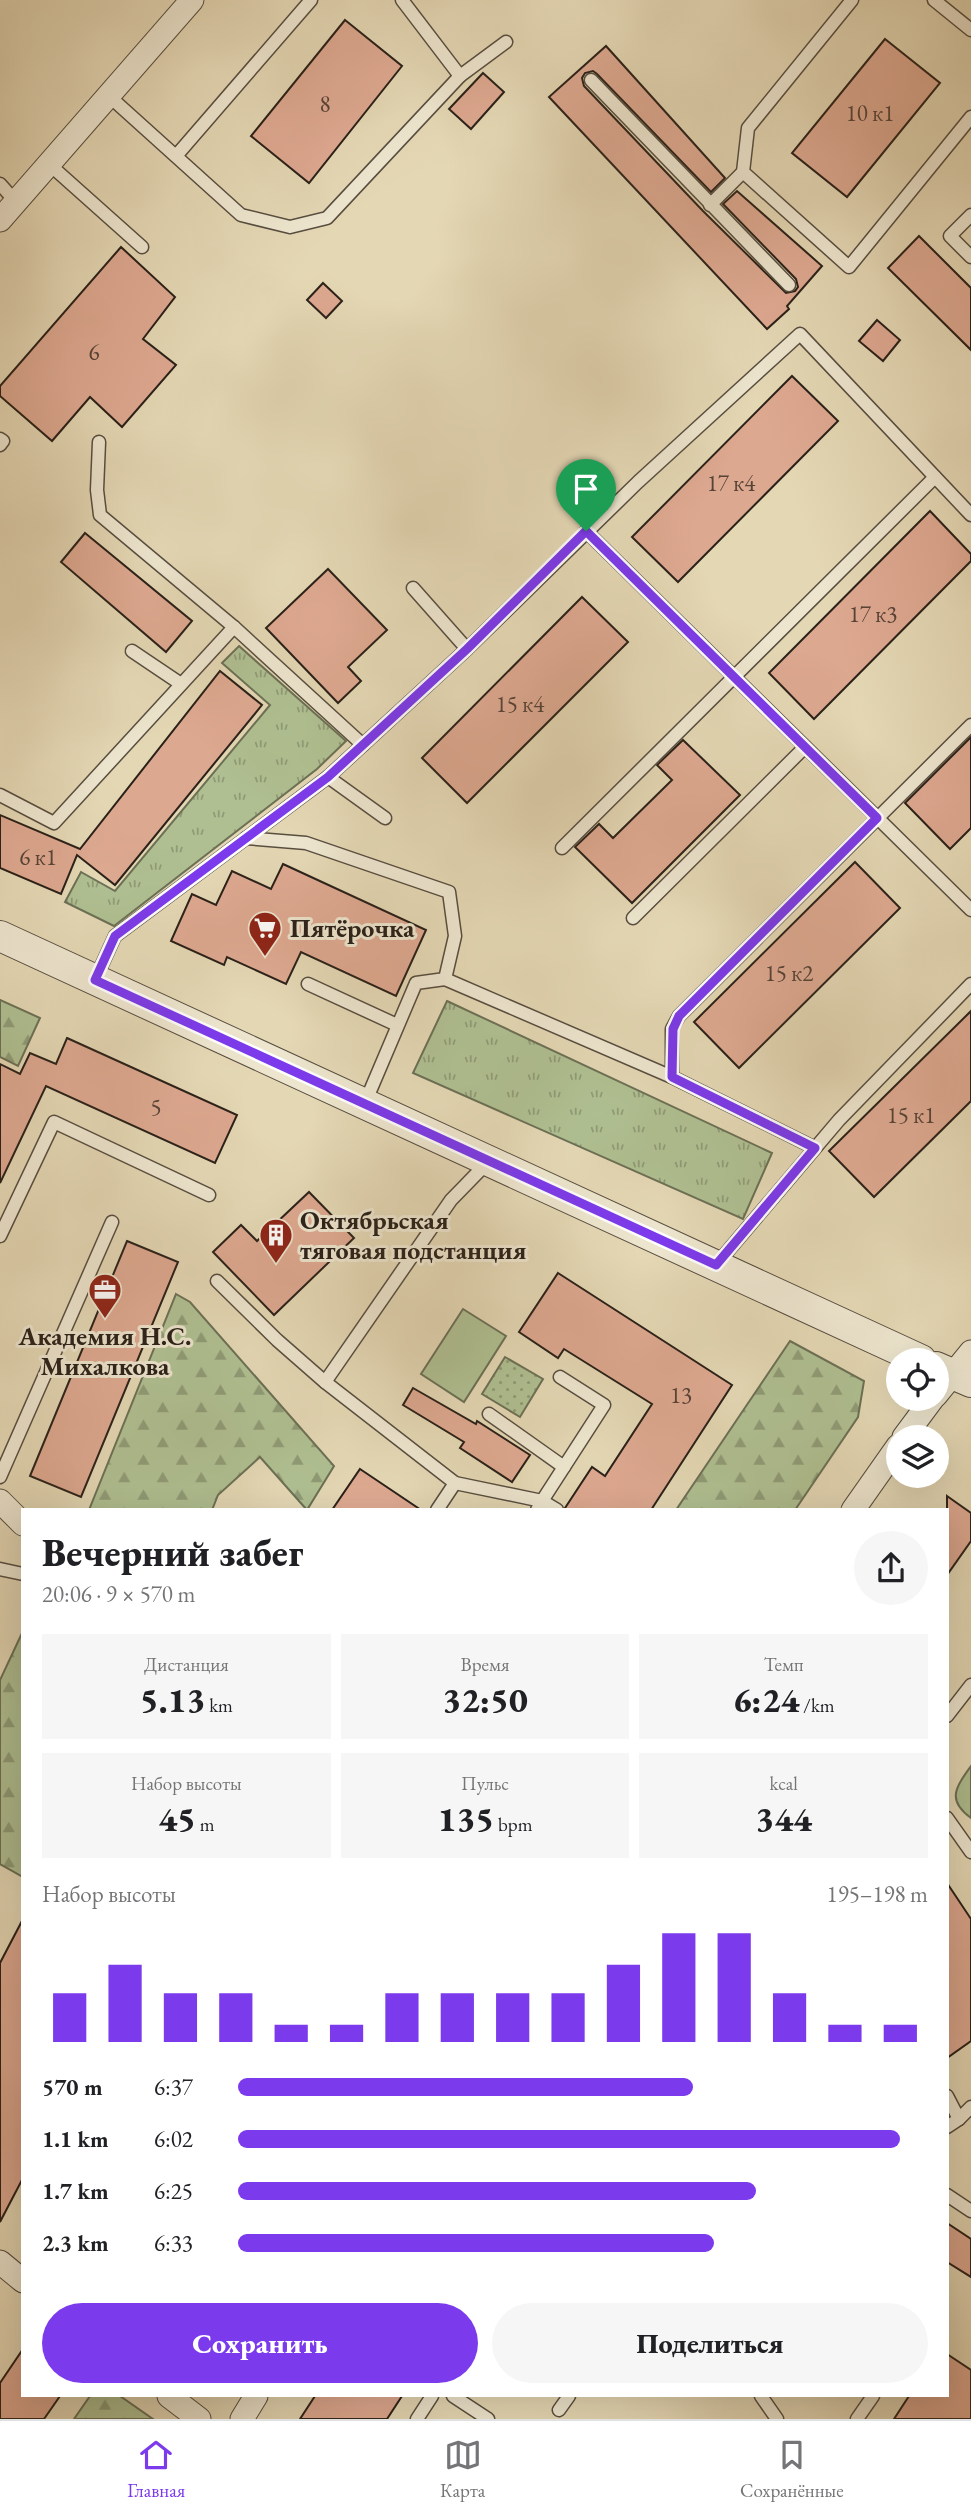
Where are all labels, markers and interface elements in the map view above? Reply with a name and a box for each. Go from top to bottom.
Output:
house number: 8 [319,89,331,119]
house number: 10 к1 [846,98,894,128]
house number: 6 [88,337,100,367]
pin [556,459,616,531]
house number: 17 к4 [707,468,756,498]
icon: arrive [567,470,605,508]
house number: 17 к3 [849,599,897,629]
house number: 15 к4 [496,689,545,719]
house number: 6 к1 [19,842,57,872]
supermarket icon: Пятёрочка [246,909,284,958]
place label: Пятёрочка [290,911,415,945]
house number: 15 к2 [765,958,813,988]
house number: 5 [150,1092,162,1122]
house number: 15 к1 [887,1100,935,1130]
place label: Октябрьская тяговая подстанция [300,1203,527,1267]
building icon: Октябрьская тяговая подстанция [257,1216,295,1265]
office icon: Академия Н.С. Михалкова [86,1271,124,1320]
place label: Академия Н.С. Михалкова [18,1319,191,1383]
map controls [886,1348,949,1488]
button: locate [886,1348,949,1411]
house number: 13 [670,1380,692,1410]
button: layers [886,1425,949,1488]
text: Вечерний забег [42,1528,303,1577]
button: share [854,1531,928,1605]
text: 20:06 · 9 × 570 m [42,1579,195,1609]
text: Дистанция [144,1652,229,1677]
text: Время [461,1652,509,1677]
text: Темп [764,1652,803,1677]
text: 5.13 [140,1677,205,1722]
text: 32:50 [442,1677,528,1722]
text: 6:24 [733,1677,800,1722]
text: km [205,1693,233,1718]
text: /km [800,1693,835,1718]
text: Набор высоты [131,1771,242,1796]
text: Пульс [461,1771,509,1796]
text: kcal [769,1771,798,1796]
text: 45 [158,1796,196,1841]
text: 135 [438,1796,494,1841]
text: 344 [755,1796,812,1841]
text: m [196,1812,215,1837]
text: bpm [494,1812,532,1837]
text: Набор высоты [42,1879,176,1909]
text: 195–198 m [827,1879,928,1909]
text: 570 m [42,2072,103,2102]
text: 6:37 [154,2072,193,2102]
text: 1.1 km [42,2124,109,2154]
text: 6:02 [154,2124,193,2154]
text: 1.7 km [42,2176,109,2206]
text: 6:25 [154,2176,193,2206]
text: 2.3 km [42,2228,109,2258]
text: 6:33 [154,2228,193,2258]
button: Сохранить [42,2303,478,2383]
button: Поделиться [492,2303,928,2383]
tab: Главная [127,2436,185,2503]
tab: Карта [440,2436,485,2503]
tab: Сохранённые [740,2436,844,2503]

